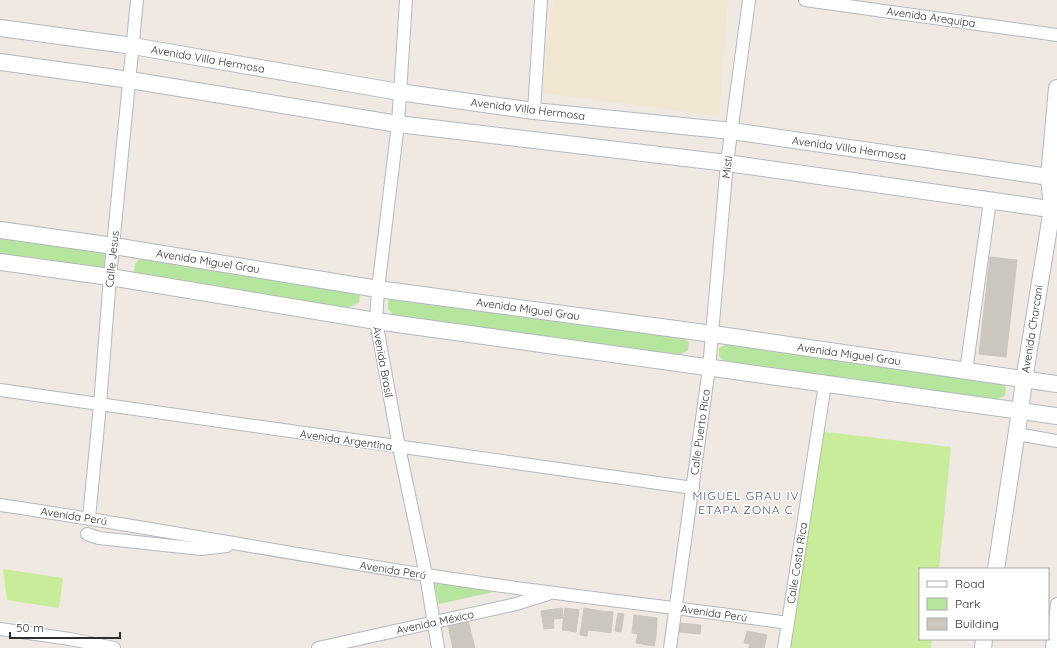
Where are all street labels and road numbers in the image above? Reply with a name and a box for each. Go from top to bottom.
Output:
street label: Avenida Arequipa [886,4,976,30]
street label: Avenida Villa Hermosa [150,42,266,76]
street label: Avenida Villa Hermosa [470,95,586,123]
street label: Avenida Villa Hermosa [791,133,907,163]
street label: Misti [719,155,735,179]
street label: Calle Jesus [102,230,122,288]
street label: Avenida Miguel Grau [155,246,261,276]
street label: Avenida Charcani [1018,284,1046,374]
street label: Avenida Miguel Grau [475,295,581,323]
street label: Avenida Brasil [370,325,396,399]
street label: Avenida Miguel Grau [796,340,902,368]
street label: Calle Puerto Rico [687,388,713,476]
street label: Avenida Argentina [299,427,393,453]
street label: Avenida Perú [40,504,108,528]
street label: Calle Costa Rica [784,521,810,605]
street label: Avenida Perú [359,558,427,582]
street label: Avenida Perú [680,601,748,625]
street label: Avenida México [395,607,475,637]

